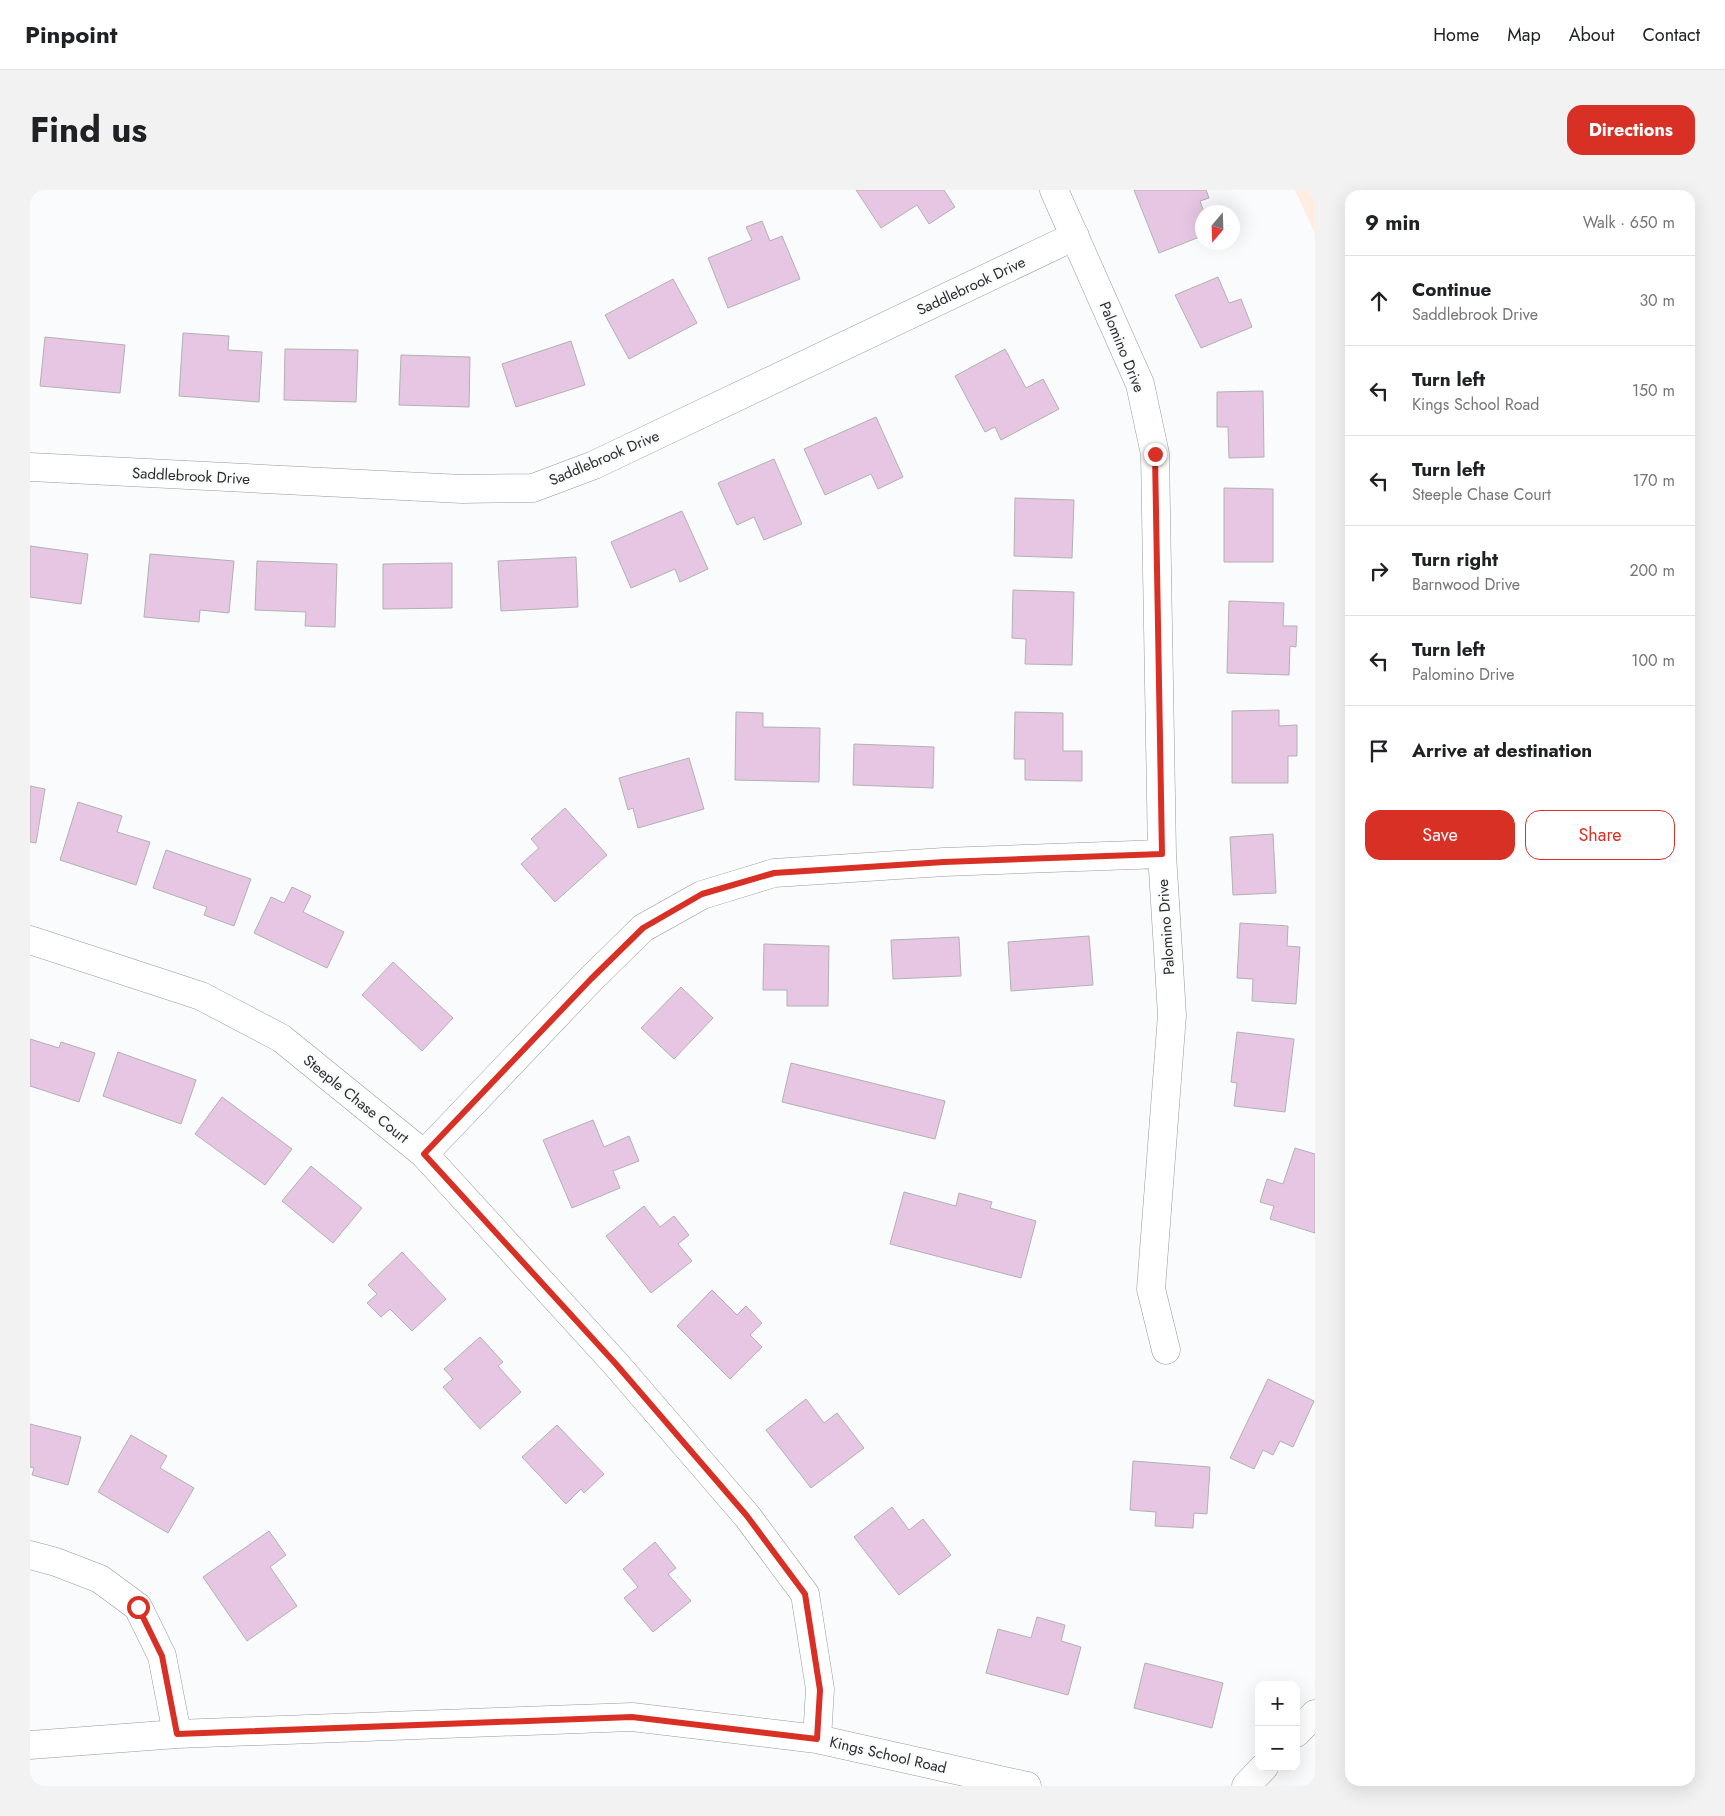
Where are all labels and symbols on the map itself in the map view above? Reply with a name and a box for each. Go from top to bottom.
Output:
north arrow [1195,205,1240,250]
street label: Saddlebrook Drive [913,251,1029,321]
street label: Palomino Drive [1094,298,1150,396]
street label: Saddlebrook Drive [545,425,663,491]
route end [1144,443,1167,466]
street label: Saddlebrook Drive [131,462,251,490]
street label: Palomino Drive [1152,878,1180,976]
street label: Steeple Chase Court [298,1049,414,1149]
route start [127,1596,150,1619]
street label: Kings School Road [827,1731,949,1779]

